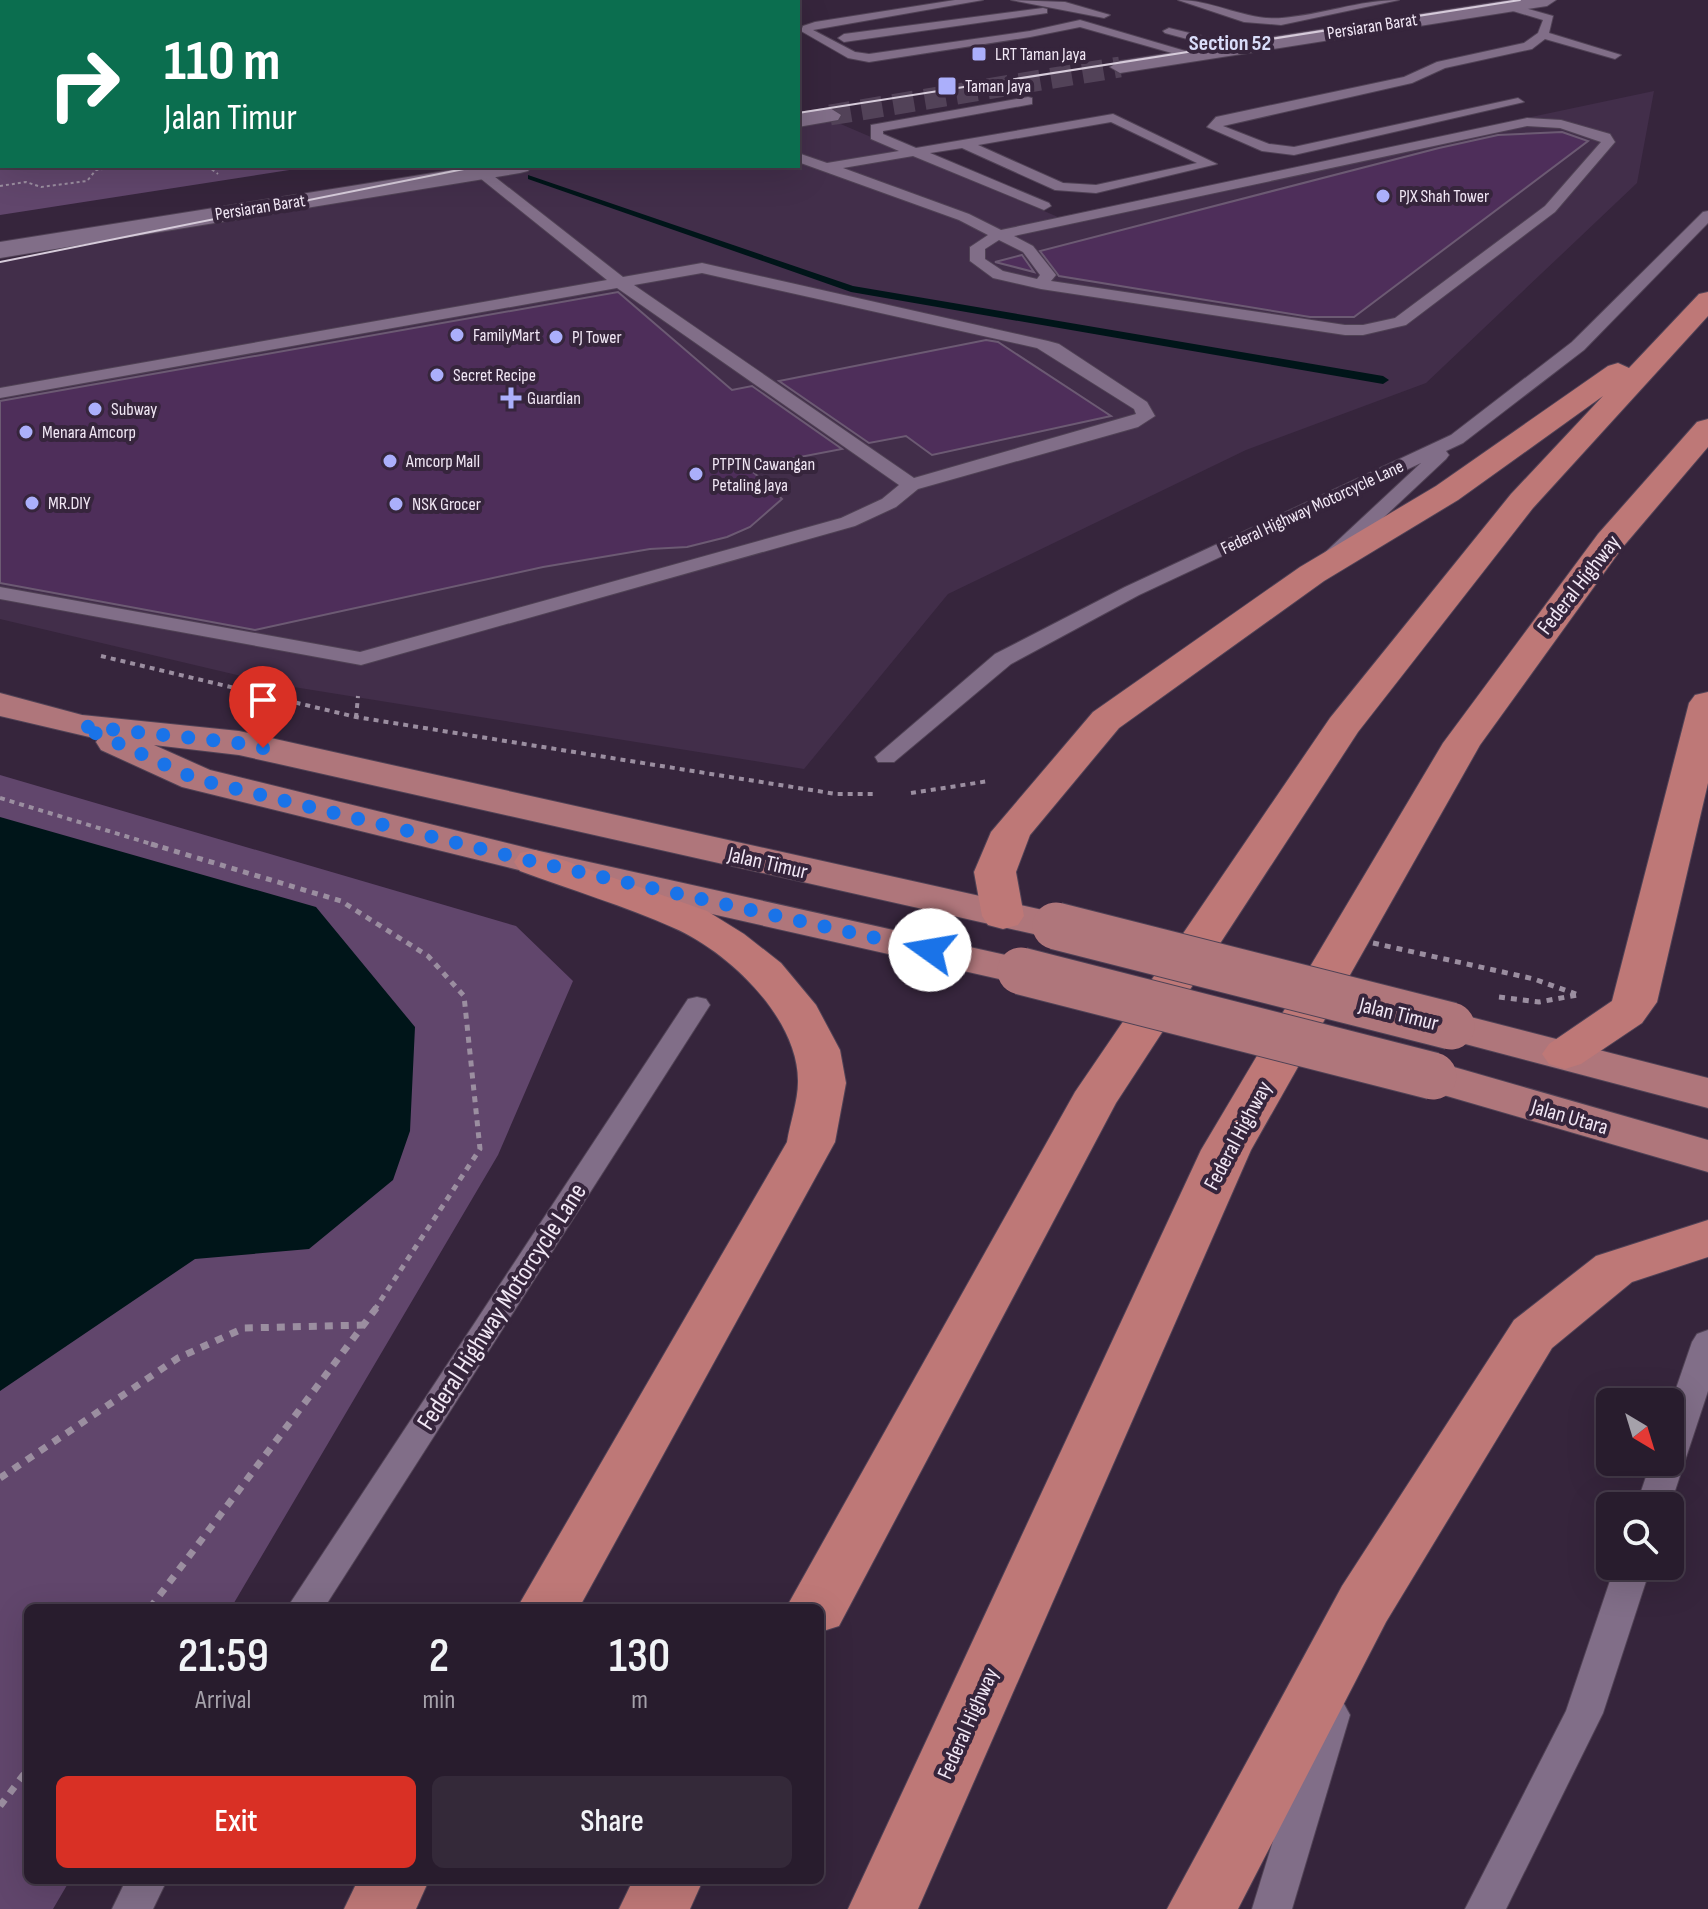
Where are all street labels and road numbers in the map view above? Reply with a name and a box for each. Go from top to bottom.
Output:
street label: Persiaran Barat [1325,9,1419,44]
street label: Persiaran Barat [213,190,307,225]
street label: Federal Highway Motorcycle Lane [1217,456,1407,559]
street label: Federal Highway [1532,529,1627,640]
street label: Jalan Timur [724,841,810,886]
street label: Jalan Timur [1355,991,1441,1037]
street label: Federal Highway [1198,1076,1278,1195]
street label: Jalan Utara [1527,1093,1611,1141]
street label: Federal Highway Motorcycle Lane [411,1178,594,1436]
street label: Federal Highway [932,1663,1005,1784]

